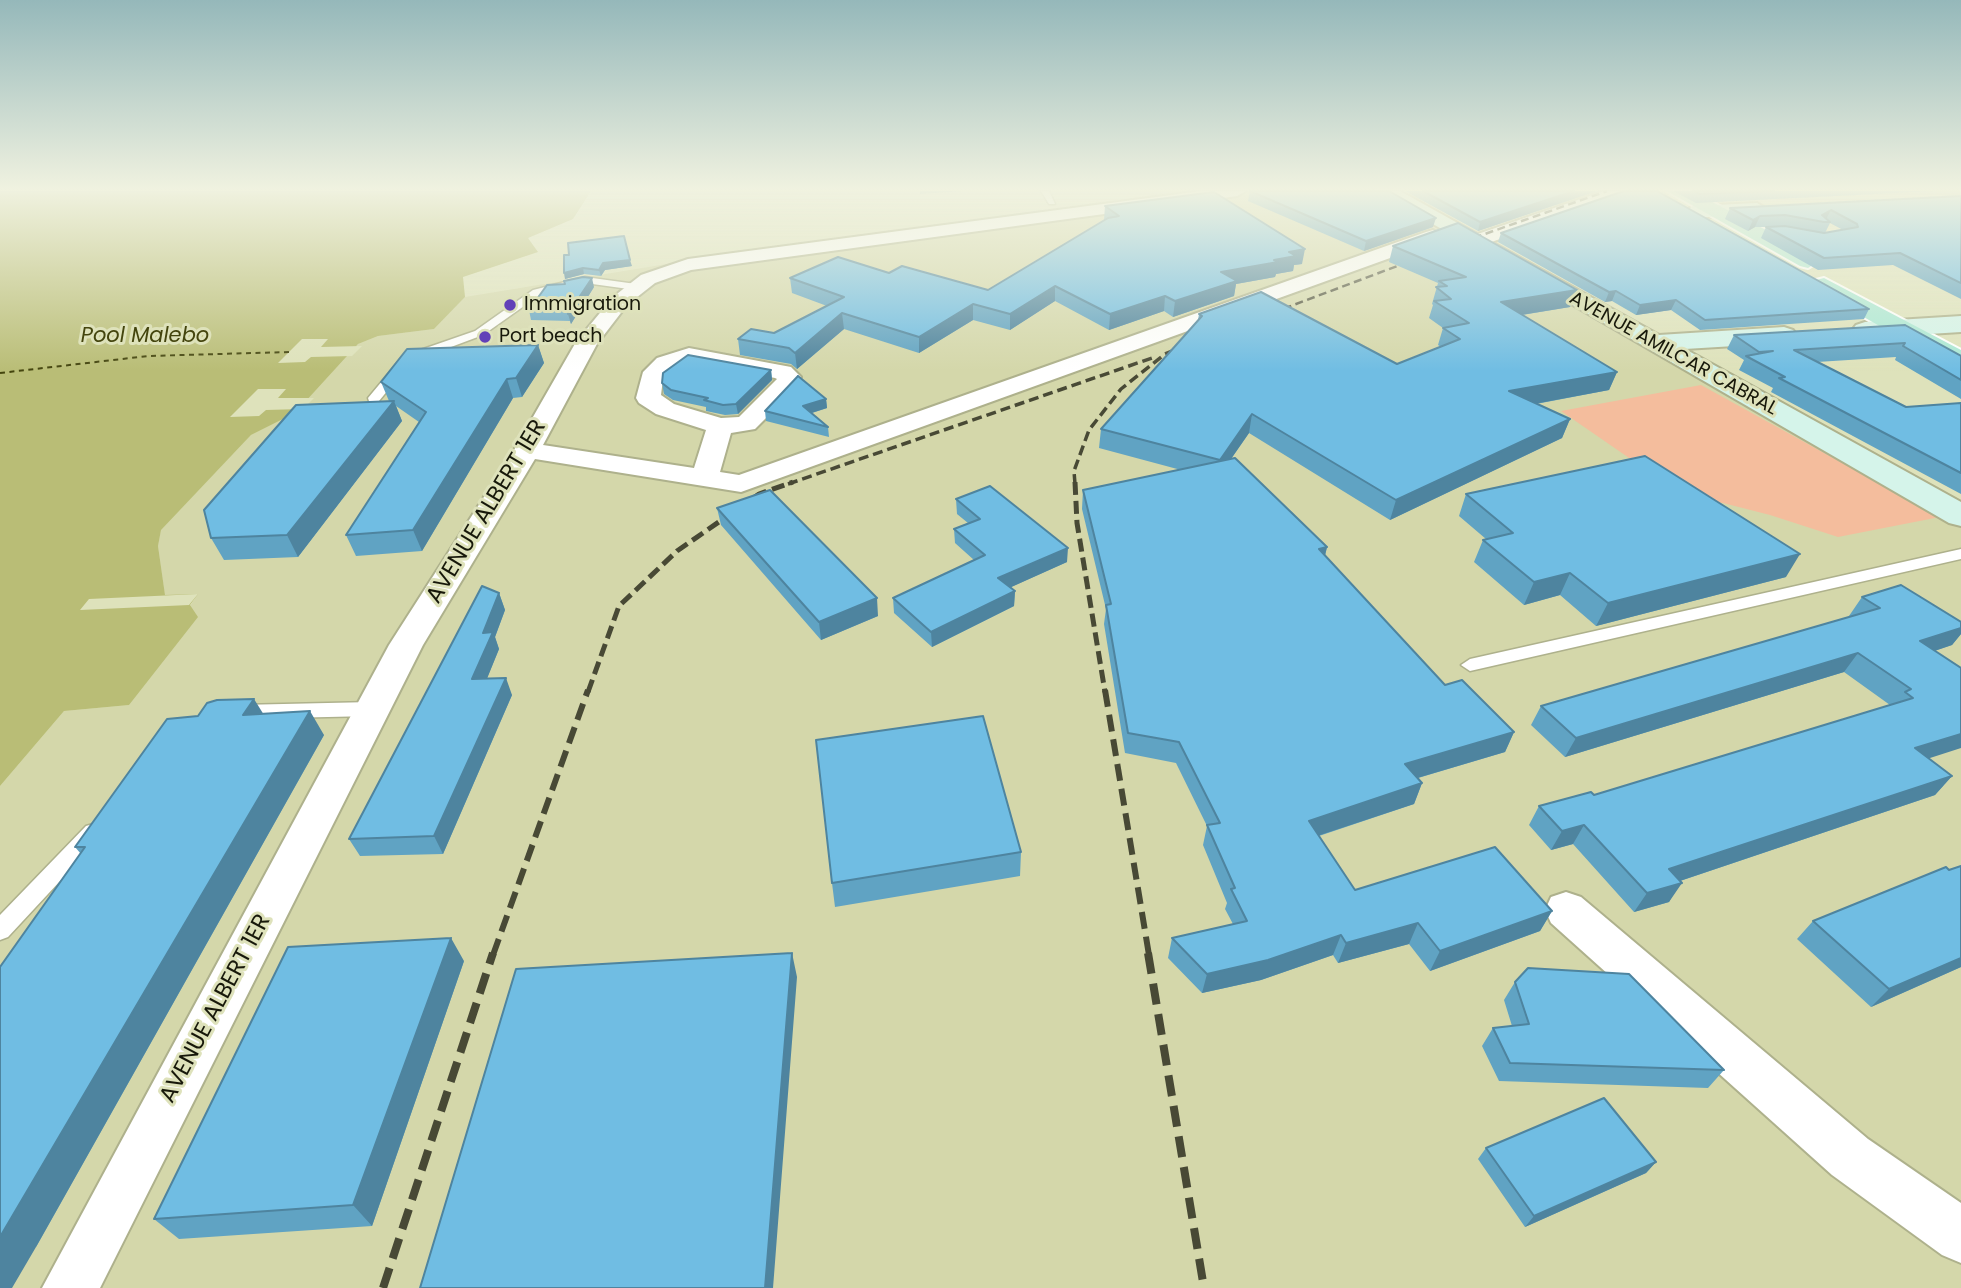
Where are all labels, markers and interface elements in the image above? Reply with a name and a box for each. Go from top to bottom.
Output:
street label: AVENUE AMILCAR CABRAL [1565,287,1781,421]
place label: Immigration [524,294,641,316]
marker: Immigration [502,297,518,313]
water label: Pool Malebo [81,324,209,350]
place label: Port beach [499,326,602,348]
marker: Port beach [477,329,493,345]
street label: AVENUE ALBERT 1ER [421,415,553,609]
street label: AVENUE ALBERT 1ER [155,910,277,1108]

